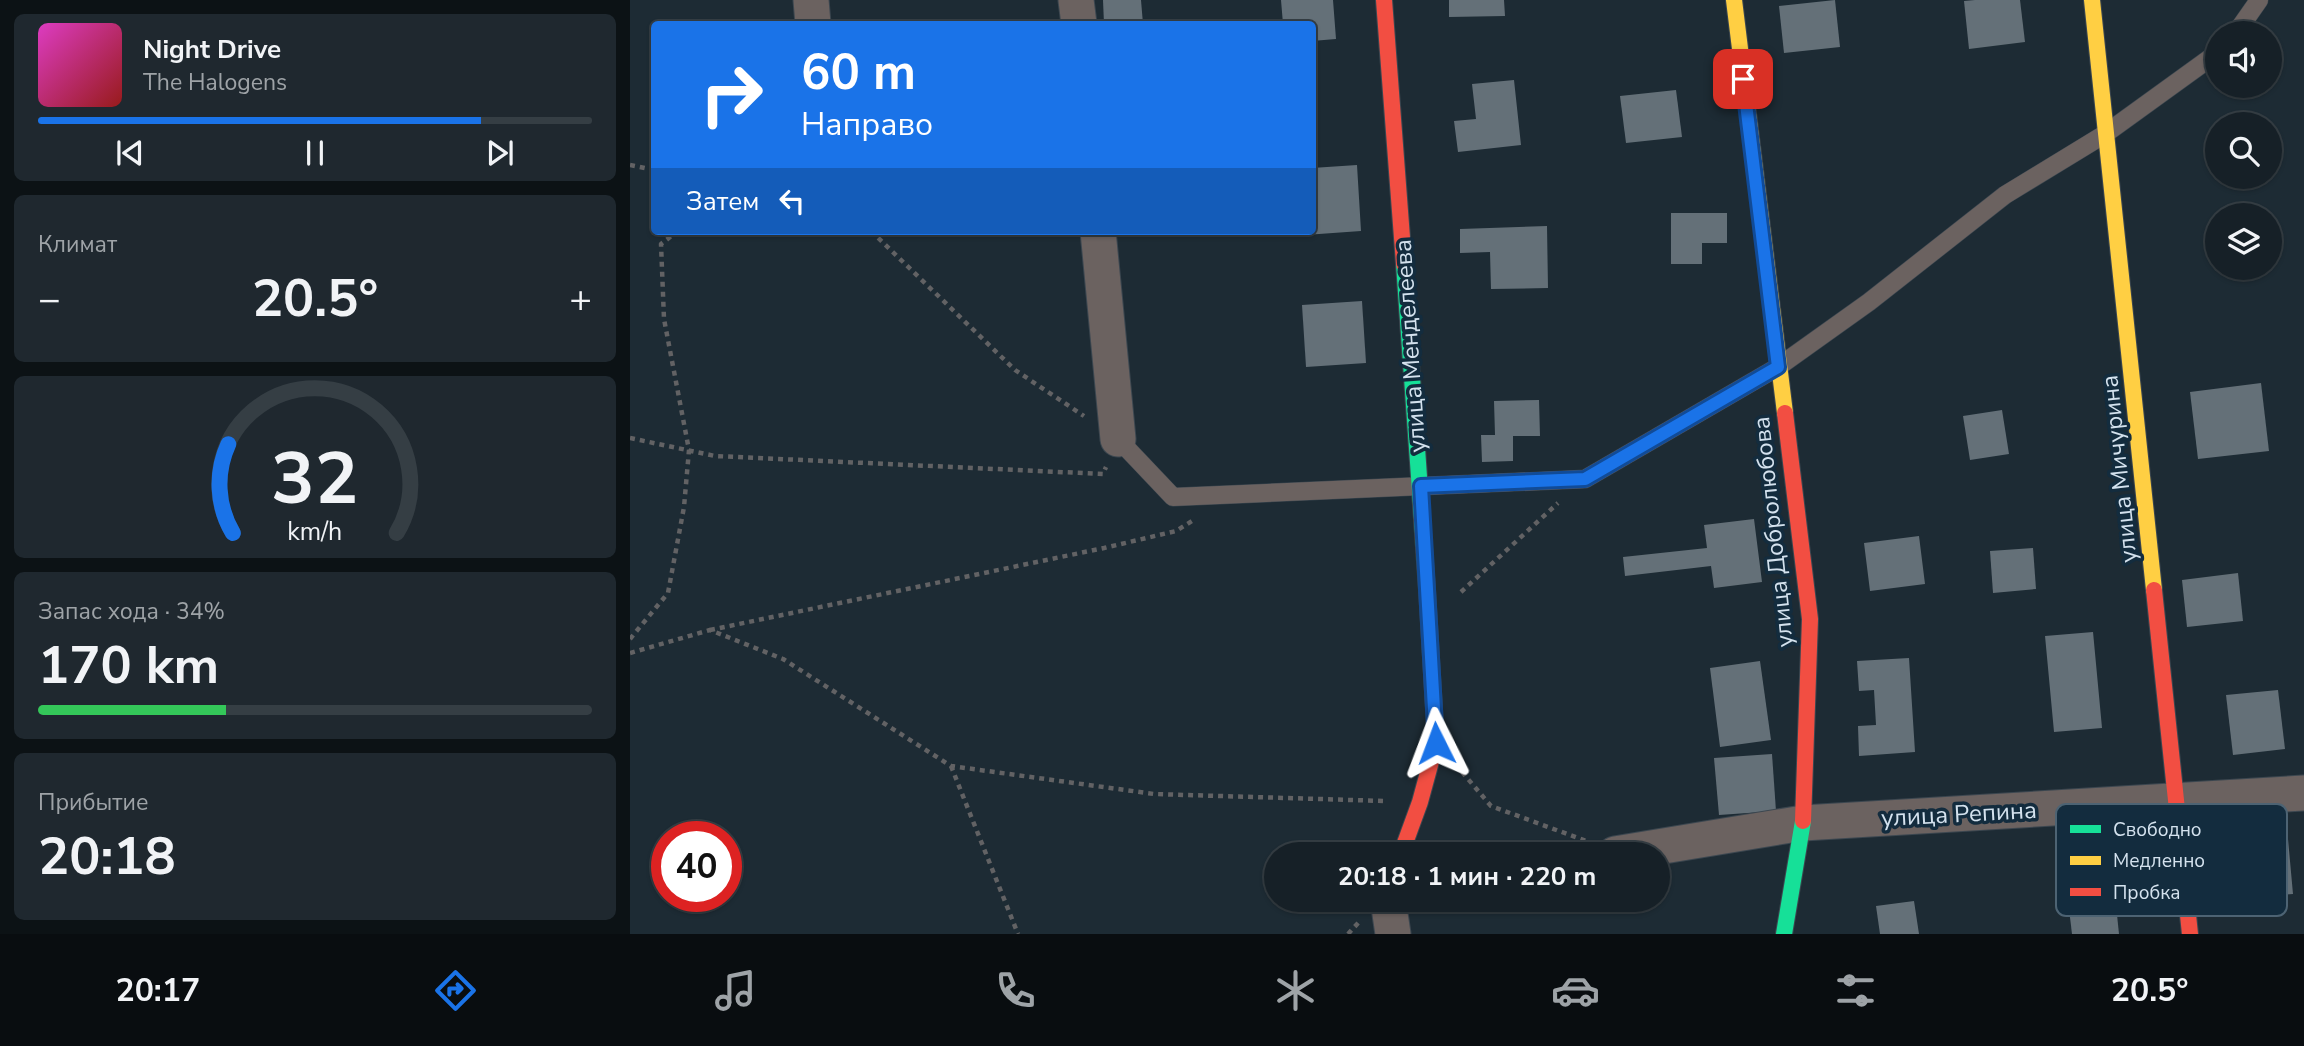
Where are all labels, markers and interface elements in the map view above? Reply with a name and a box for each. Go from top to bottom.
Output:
map controls [2205,21,2282,280]
button: sound [2205,21,2282,98]
text: Night Drive [143,32,281,67]
text: 60 m [801,39,916,106]
icon: right [686,49,777,140]
pin [1713,49,1773,109]
icon: arrive [1724,60,1762,98]
text: The Halogens [143,67,287,98]
text: Направо [801,103,933,146]
button: search [2205,112,2282,189]
icon: previous [111,134,149,172]
icon: pause [296,134,334,172]
icon: next [481,134,519,172]
icon: left [773,182,811,220]
text: Затем [686,184,759,219]
button: layers [2205,203,2282,280]
text: Климат [38,229,117,260]
street label: улица Менделеева [1387,238,1433,454]
text: 20.5° [252,263,378,334]
text: − [38,274,61,325]
text: + [569,274,592,325]
street label: улица Мичурина [2093,373,2145,565]
street label: улица Добролюбова [1745,415,1801,649]
text: 32 [271,429,359,529]
text: km/h [287,515,343,549]
text: Запас хода · 34% [38,596,225,627]
text: 170 km [38,630,219,701]
position arrow [1399,706,1473,780]
text: Прибытие [38,787,148,818]
street label: улица Репина [1880,794,2038,834]
legend [2056,804,2287,916]
text: Свободно [2113,817,2202,843]
text: 20:18 [38,821,176,892]
speed limit sign: 40 [651,821,742,912]
text: Медленно [2113,848,2205,874]
text: 20:18 · 1 мин · 220 m [1338,859,1596,894]
text: Пробка [2113,880,2180,906]
icon: directions [431,966,480,1015]
icon: music [711,966,760,1015]
icon: phone [991,966,1040,1015]
icon: climate [1271,966,1320,1015]
icon: car [1551,966,1600,1015]
icon: filters [1831,966,1880,1015]
text: 20:17 [115,969,200,1012]
text: 20.5° [2111,969,2188,1012]

